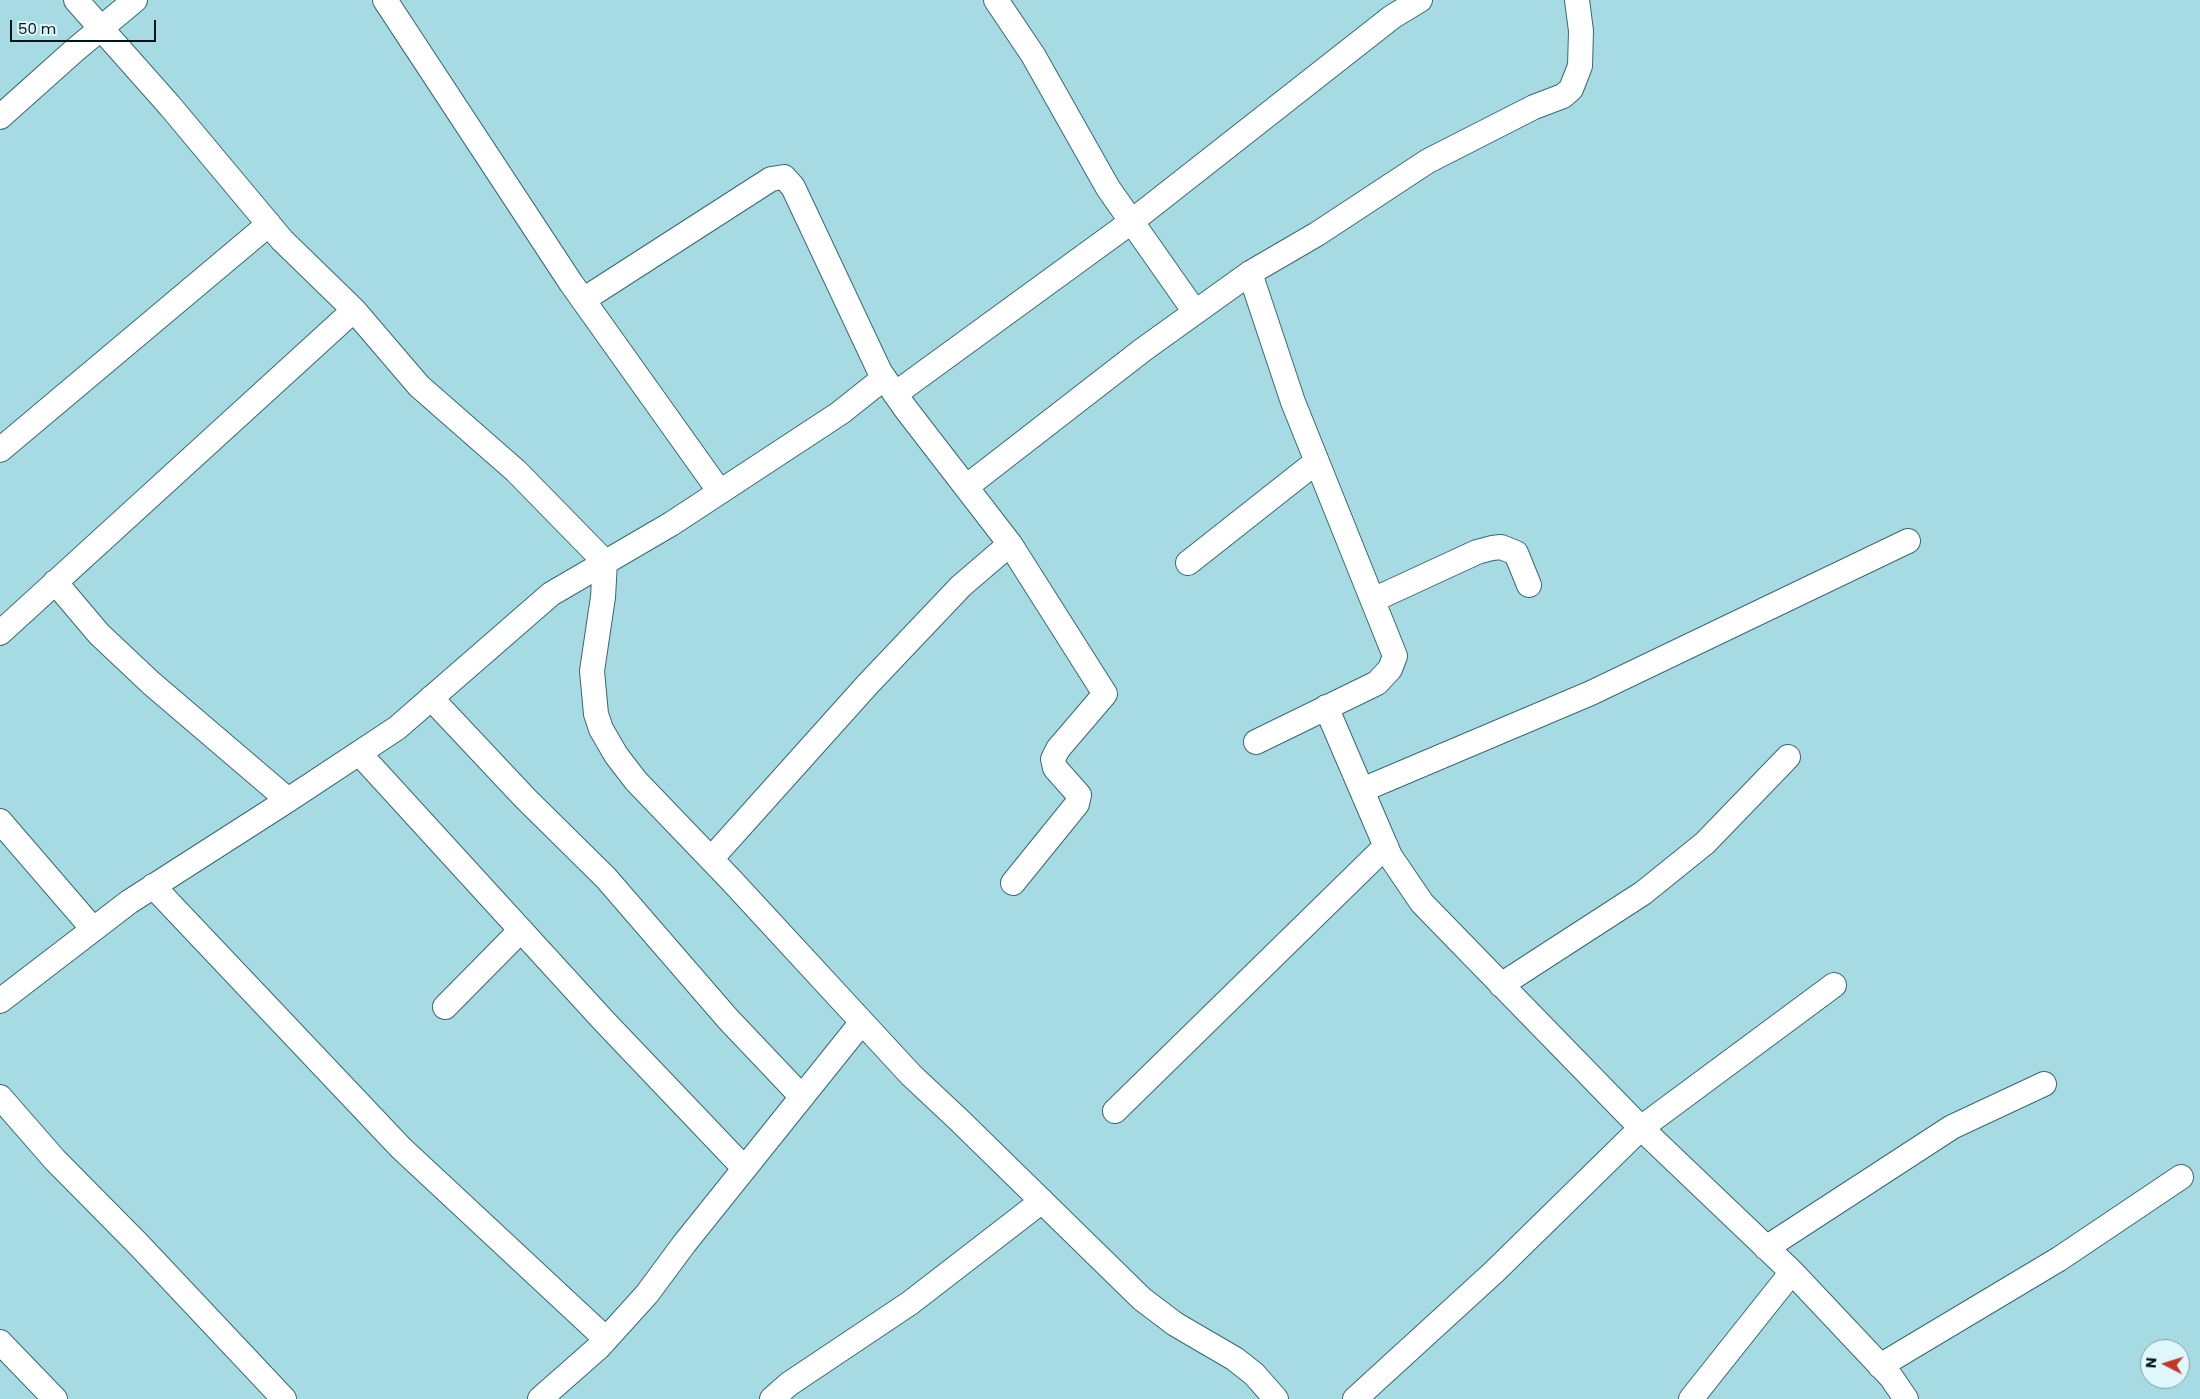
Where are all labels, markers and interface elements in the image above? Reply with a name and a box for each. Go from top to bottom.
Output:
scale bar [12,10,159,42]
text: 50 m [18,18,56,39]
north arrow [2140,1339,2190,1389]
text: N [2141,1357,2161,1369]

